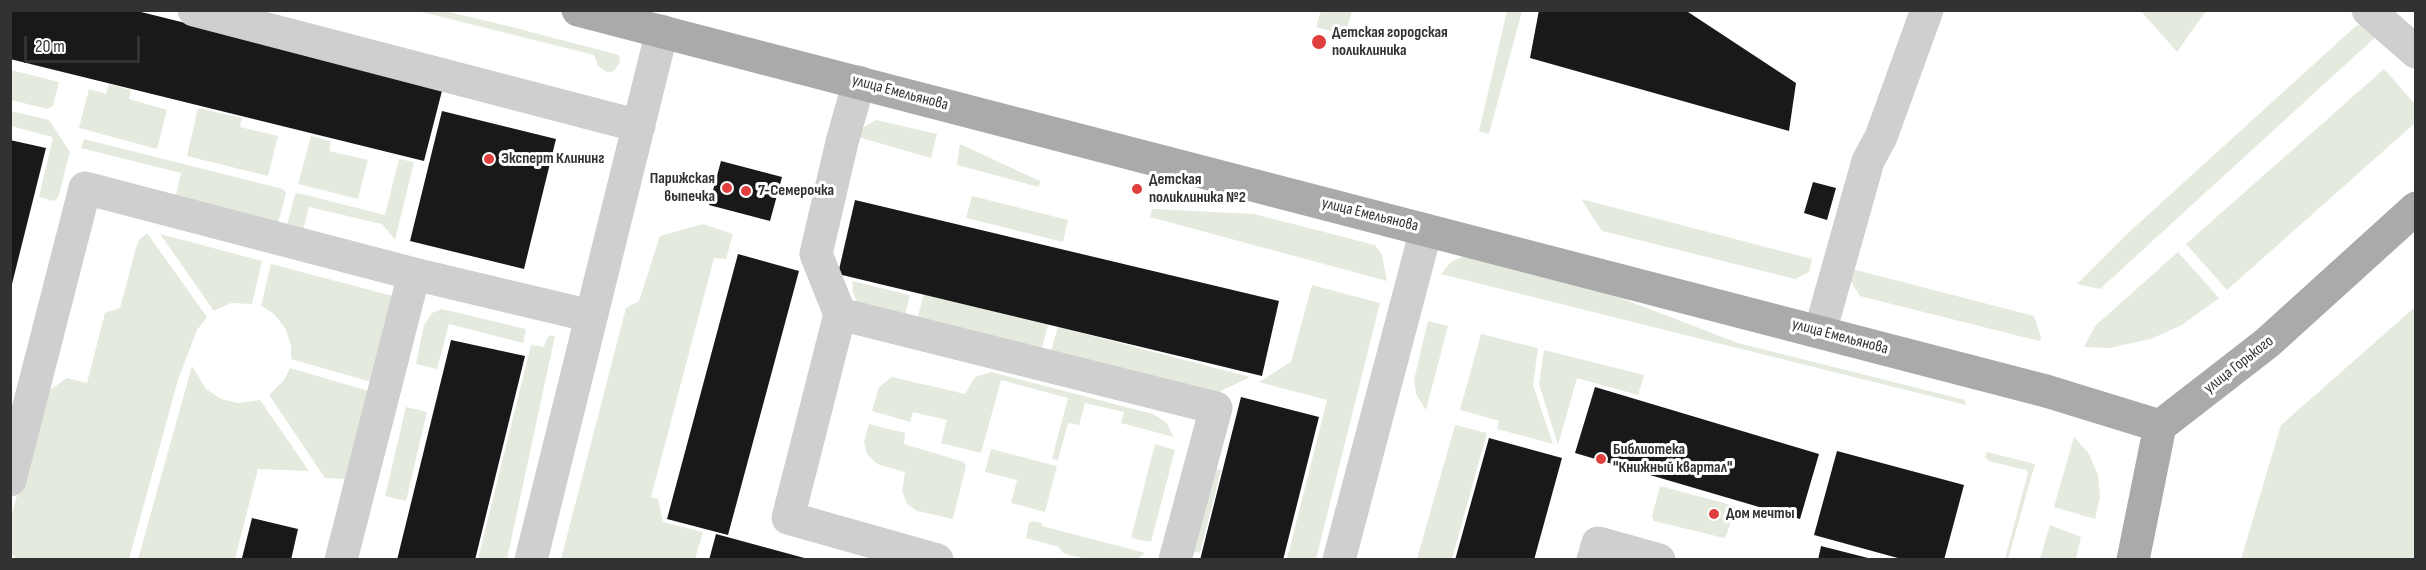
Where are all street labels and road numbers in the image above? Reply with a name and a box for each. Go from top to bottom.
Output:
street label: улица Емельянова [850,71,950,115]
street label: улица Емельянова [1320,194,1420,236]
street label: улица Емельянова [1790,315,1890,359]
street label: улица Горького [2200,332,2278,398]

